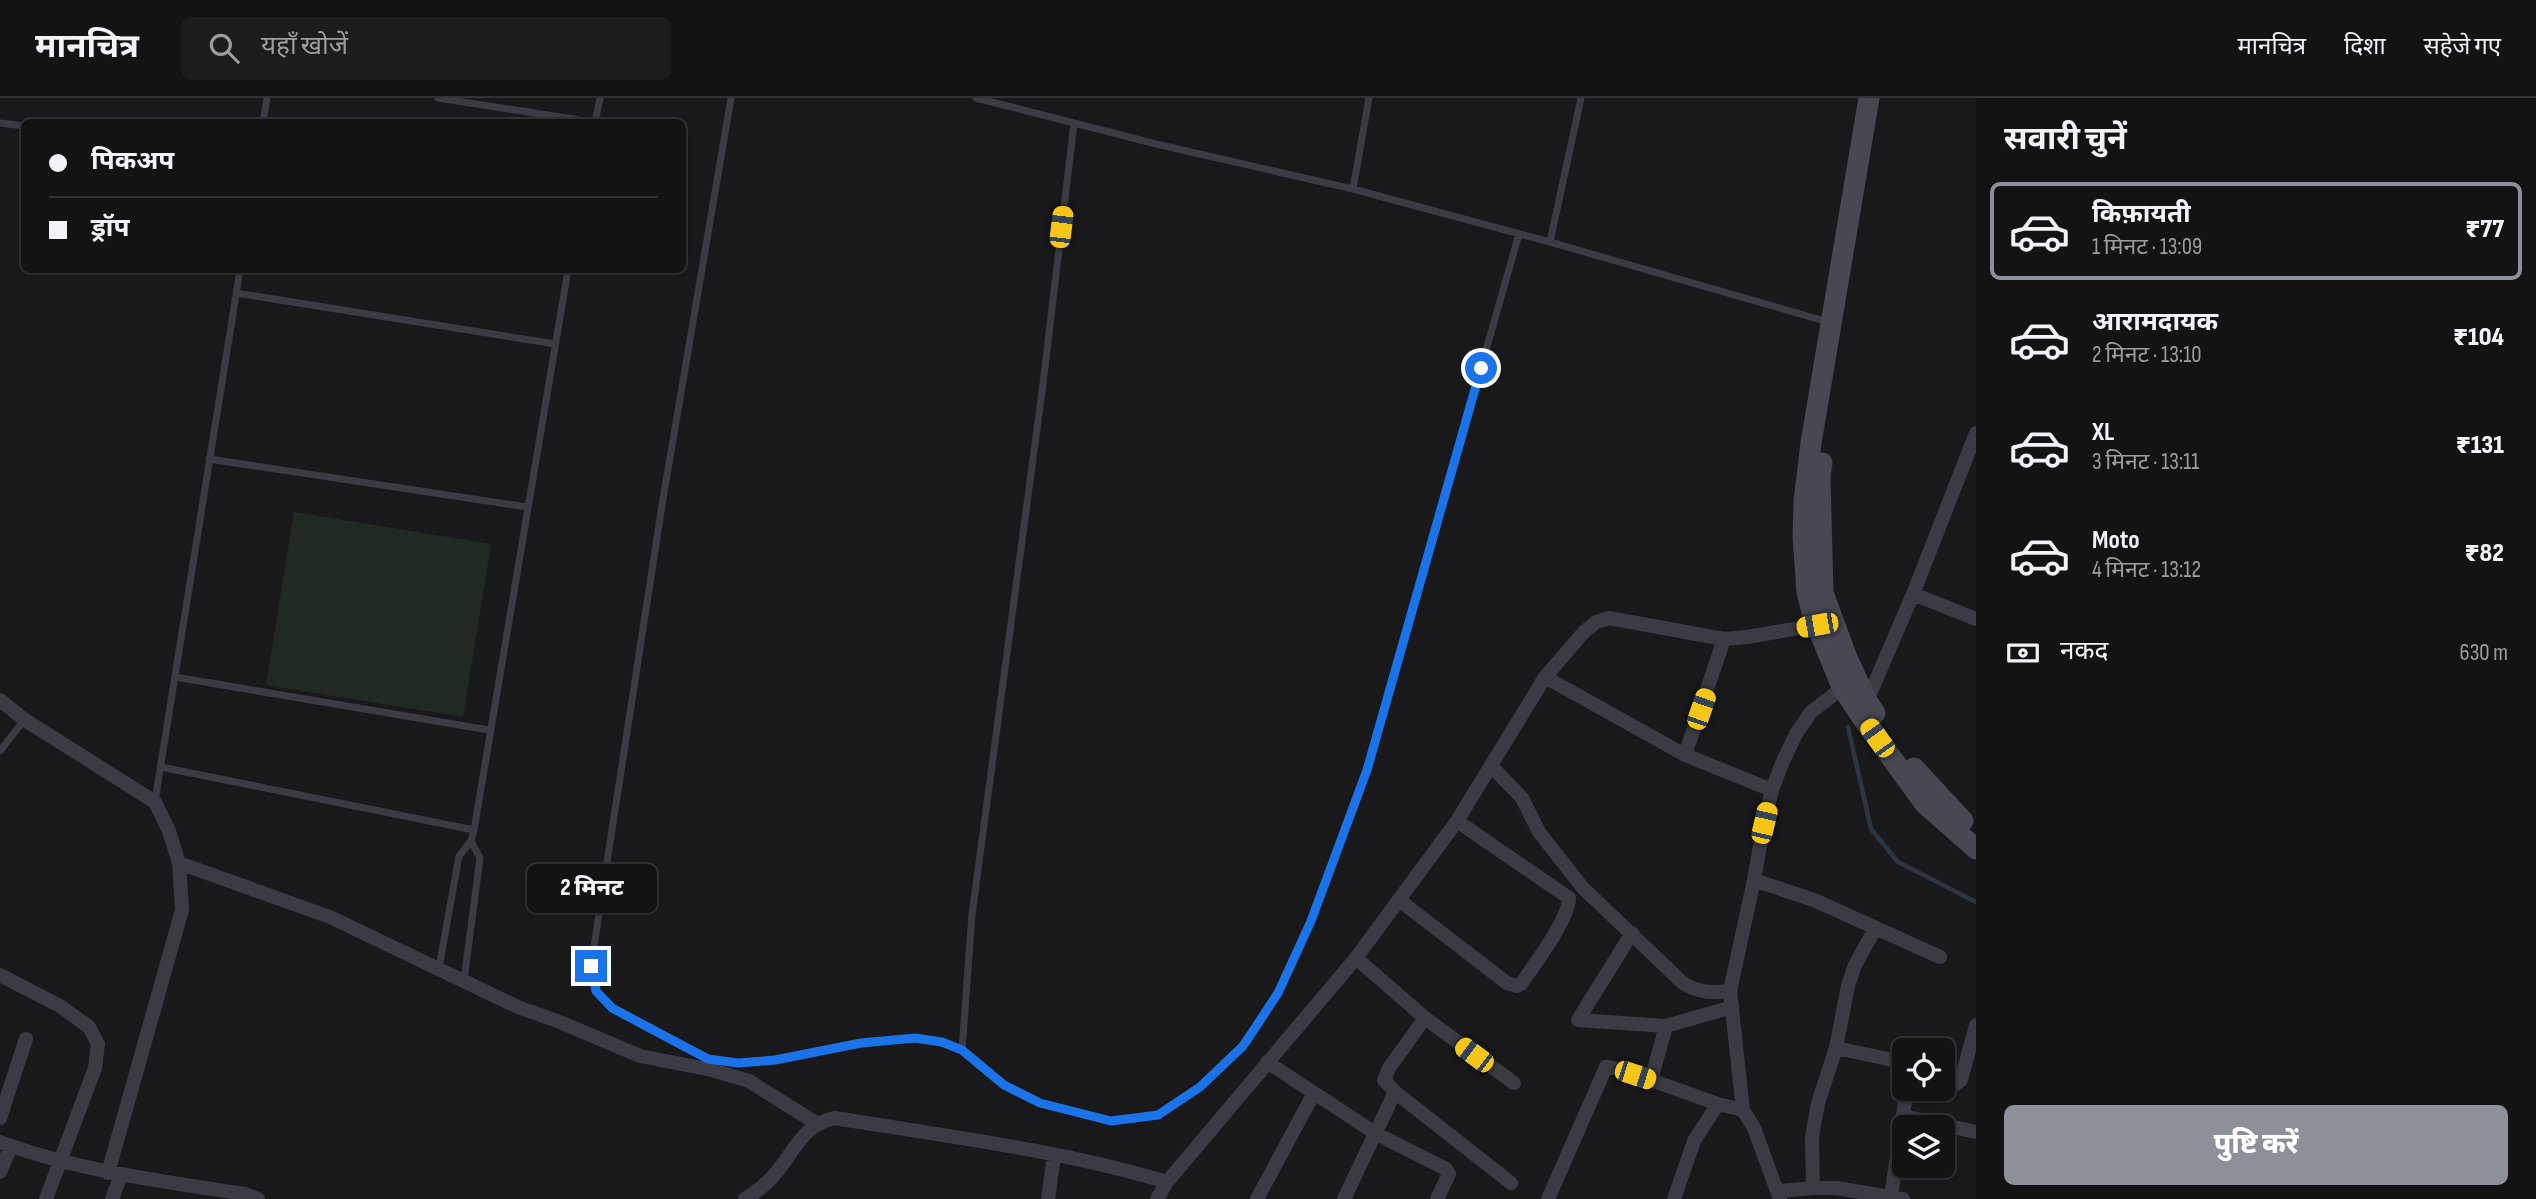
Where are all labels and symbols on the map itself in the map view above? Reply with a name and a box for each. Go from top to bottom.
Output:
car [1049,205,1074,249]
route start [1465,352,1497,384]
car [1795,611,1840,639]
car [1685,686,1718,732]
car [1857,715,1898,761]
car [1750,800,1779,846]
callout: 2 मिनट [526,864,656,914]
route end [575,950,607,982]
car [1451,1034,1498,1076]
car [1612,1059,1659,1091]

